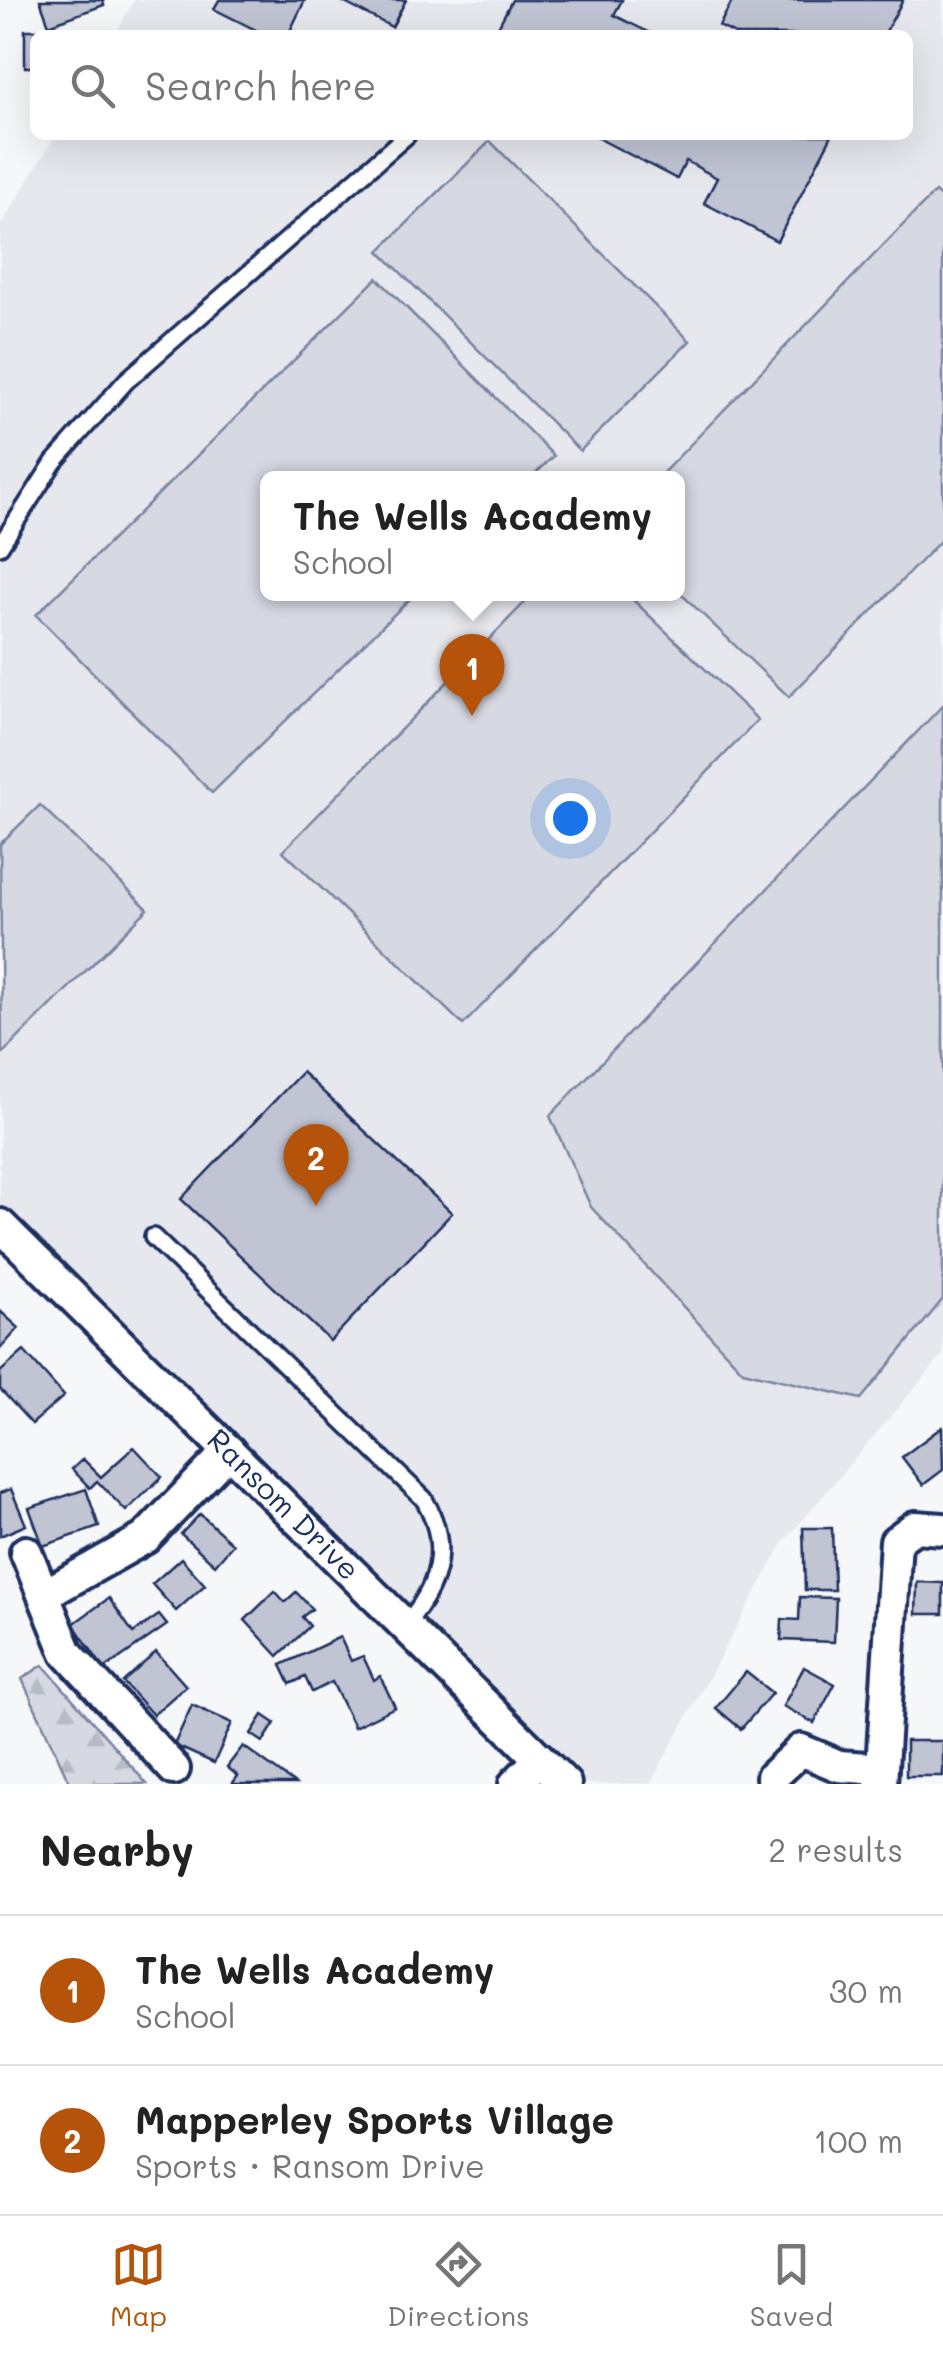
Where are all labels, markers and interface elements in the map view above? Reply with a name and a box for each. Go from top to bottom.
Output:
search box [30,30,913,140]
icon: search [65,58,120,113]
text: Search here [145,60,376,110]
popup [260,471,685,601]
text: The Wells Academy [293,490,652,540]
text: School [293,540,394,582]
pin: 1 [440,634,504,716]
your location [545,793,596,844]
pin: 2 [284,1124,348,1206]
street label: Ransom Drive [199,1419,369,1588]
text: Nearby [40,1822,194,1877]
text: 2 results [768,1828,903,1870]
text: The Wells Academy [135,1944,494,1994]
text: 1 [65,1969,80,2011]
text: 30 m [829,1969,903,2011]
text: School [135,1994,236,2036]
text: Mapperley Sports Village [135,2094,614,2144]
text: 2 [64,2119,81,2161]
text: 100 m [813,2119,903,2161]
text: Sports · Ransom Drive [135,2144,485,2186]
tab: Map [110,2237,167,2333]
tab: Directions [387,2237,530,2333]
tab: Saved [750,2237,833,2333]

